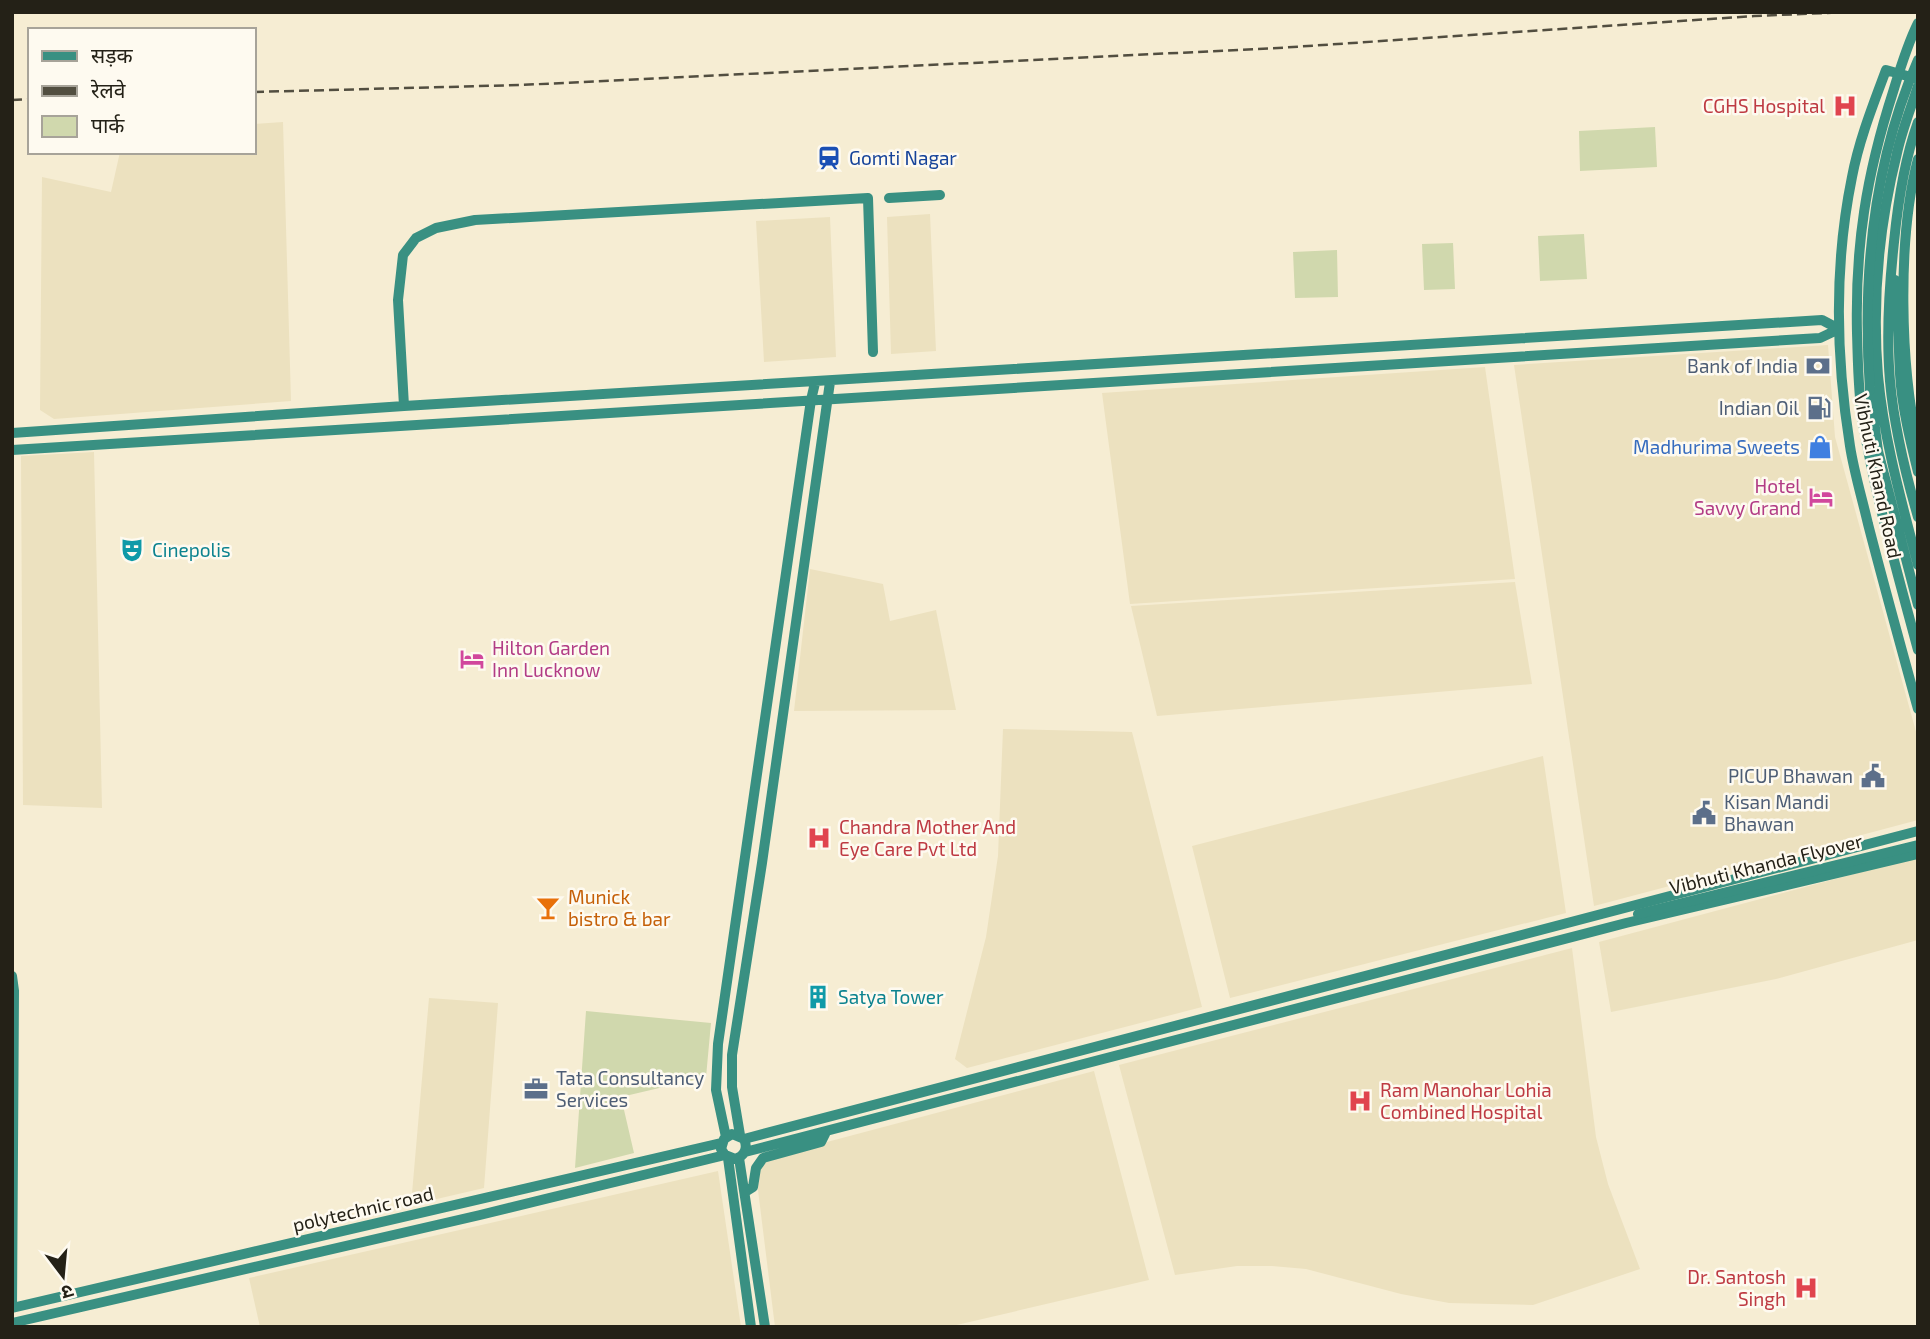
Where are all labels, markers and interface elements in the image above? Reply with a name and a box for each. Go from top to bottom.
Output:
legend [28,28,256,154]
text: सड़क [91,42,133,67]
text: रेलवे [90,77,126,102]
hospital icon: CGHS Hospital [1831,92,1859,120]
place label: CGHS Hospital [1703,94,1825,117]
text: पार्क [91,112,125,137]
station icon: Gomti Nagar [815,144,843,172]
place label: Gomti Nagar [849,146,957,169]
bank icon: Bank of India [1804,352,1832,380]
place label: Bank of India [1687,354,1798,377]
street label: Vibhuti Khand Road [1850,391,1907,560]
fuel station icon: Indian Oil [1805,394,1833,422]
place label: Indian Oil [1719,396,1799,419]
shop icon: Madhurima Sweets [1806,433,1834,461]
place label: Madhurima Sweets [1633,435,1800,458]
place label: Hotel Savvy Grand [1694,474,1801,519]
hotel icon: Hotel Savvy Grand [1807,483,1835,511]
theatre icon: Cinepolis [118,536,146,564]
place label: Cinepolis [152,538,231,561]
place label: Hilton Garden Inn Lucknow [492,636,610,681]
hotel icon: Hilton Garden Inn Lucknow [458,645,486,673]
public building icon: PICUP Bhawan [1859,762,1887,790]
place label: PICUP Bhawan [1728,764,1853,787]
place label: Kisan Mandi Bhawan [1724,790,1829,835]
public building icon: Kisan Mandi Bhawan [1690,799,1718,827]
place label: Chandra Mother And Eye Care Pvt Ltd [839,815,1016,860]
hospital icon: Chandra Mother And Eye Care Pvt Ltd [805,824,833,852]
street label: Vibhuti Khanda Flyover [1667,828,1865,899]
place label: Munick bistro & bar [568,885,671,930]
bar icon: Munick bistro & bar [534,894,562,922]
building icon: Satya Tower [804,983,832,1011]
place label: Satya Tower [838,985,944,1008]
place label: Tata Consultancy Services [556,1066,704,1111]
office icon: Tata Consultancy Services [522,1075,550,1103]
place label: Ram Manohar Lohia Combined Hospital [1380,1078,1552,1123]
hospital icon: Ram Manohar Lohia Combined Hospital [1346,1087,1374,1115]
street label: polytechnic road [290,1181,435,1236]
north arrow [28,1241,98,1311]
place label: Dr. Santosh Singh [1687,1265,1786,1310]
hospital icon: Dr. Santosh Singh [1792,1274,1820,1302]
text: उ [58,1280,76,1306]

